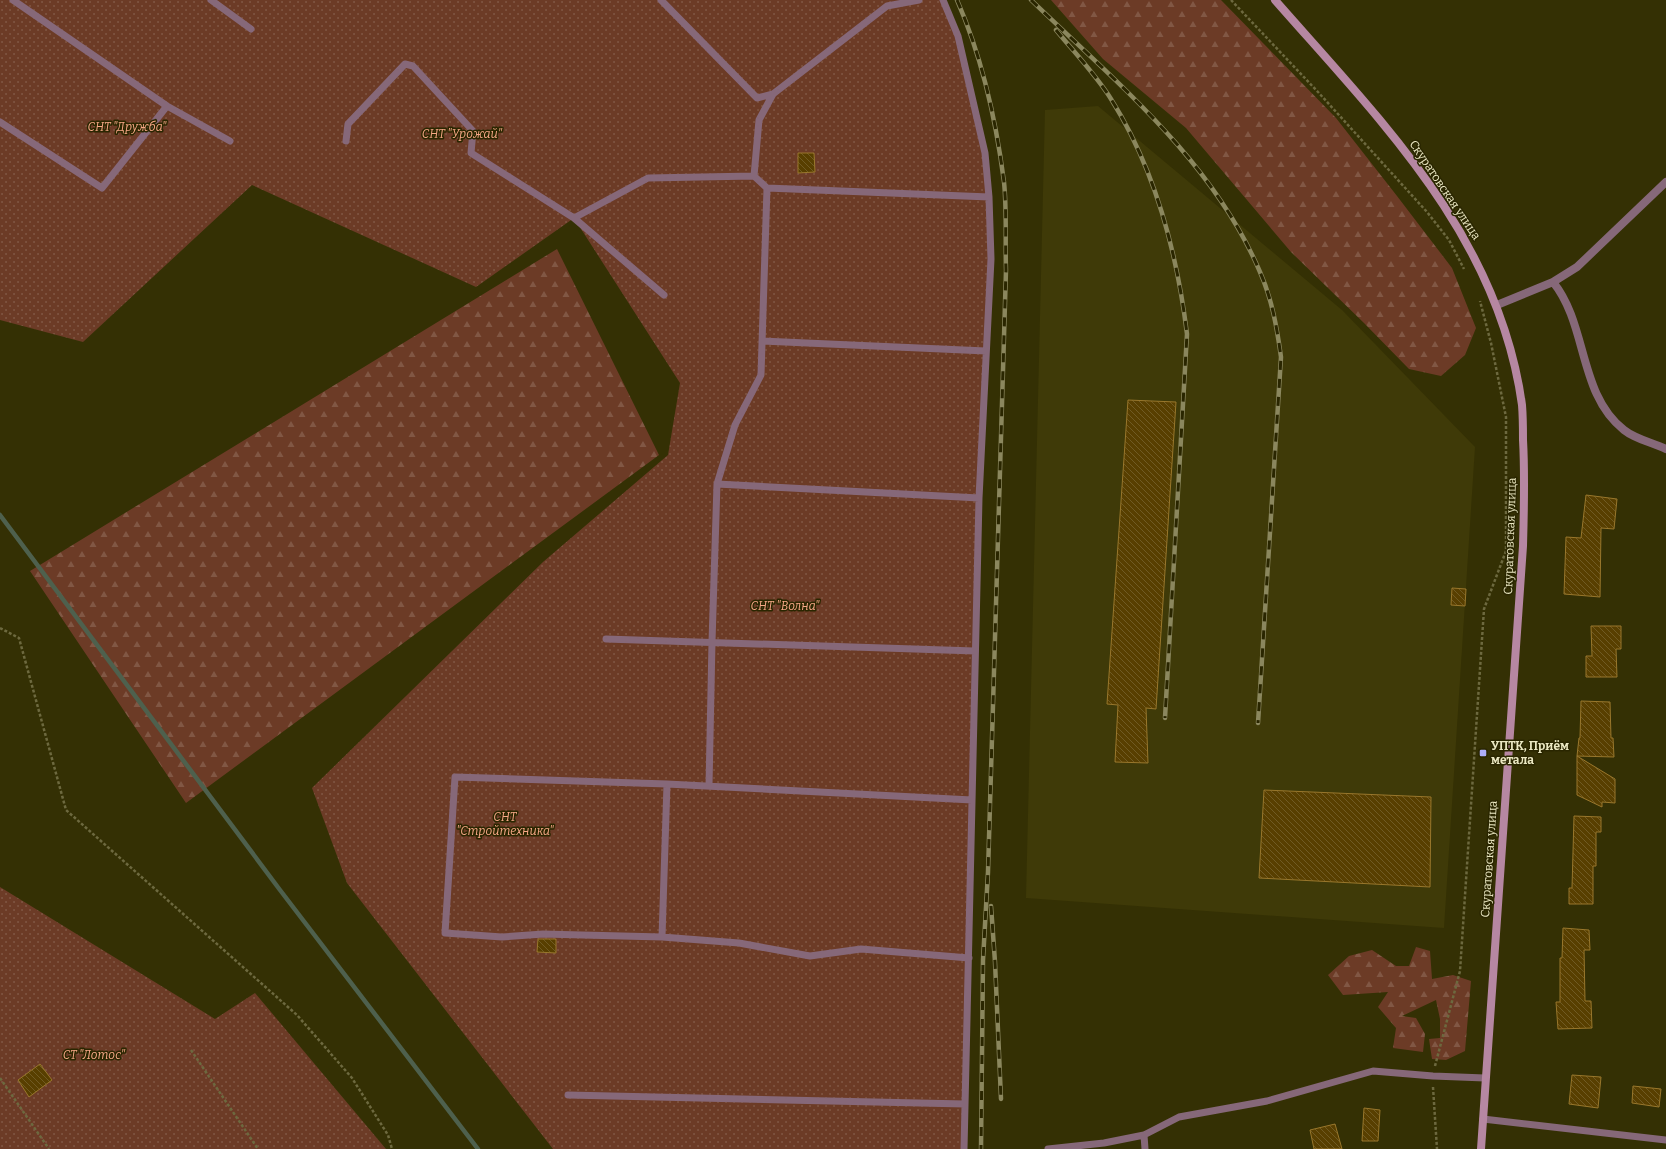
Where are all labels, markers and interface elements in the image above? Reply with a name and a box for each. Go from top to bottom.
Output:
park label: СНТ "Дружба" [87,120,167,134]
park label: СНТ "Урожай" [422,127,503,141]
street label: Скуратовская улица [1406,138,1484,243]
street label: Скуратовская улица [1501,477,1519,595]
park label: СНТ "Волна" [751,599,820,613]
place label: УПТК, Приём метала [1491,739,1569,767]
marker: УПТК, Приём метала [1478,748,1488,758]
street label: Скуратовская улица [1478,800,1500,918]
park label: СНТ "Стройтехника" [456,810,554,838]
park label: СТ "Лотос" [63,1048,126,1062]

